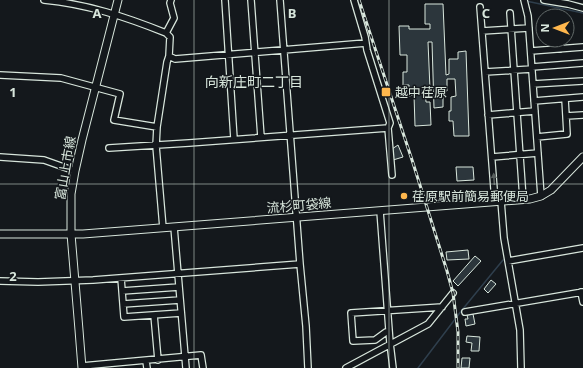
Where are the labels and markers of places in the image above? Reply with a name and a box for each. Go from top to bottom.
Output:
place label: 越中荏原 [395,83,447,101]
marker: 越中荏原 [380,86,392,98]
place label: 荏原駅前簡易郵便局 [412,187,529,205]
marker: 荏原駅前簡易郵便局 [399,191,409,201]

